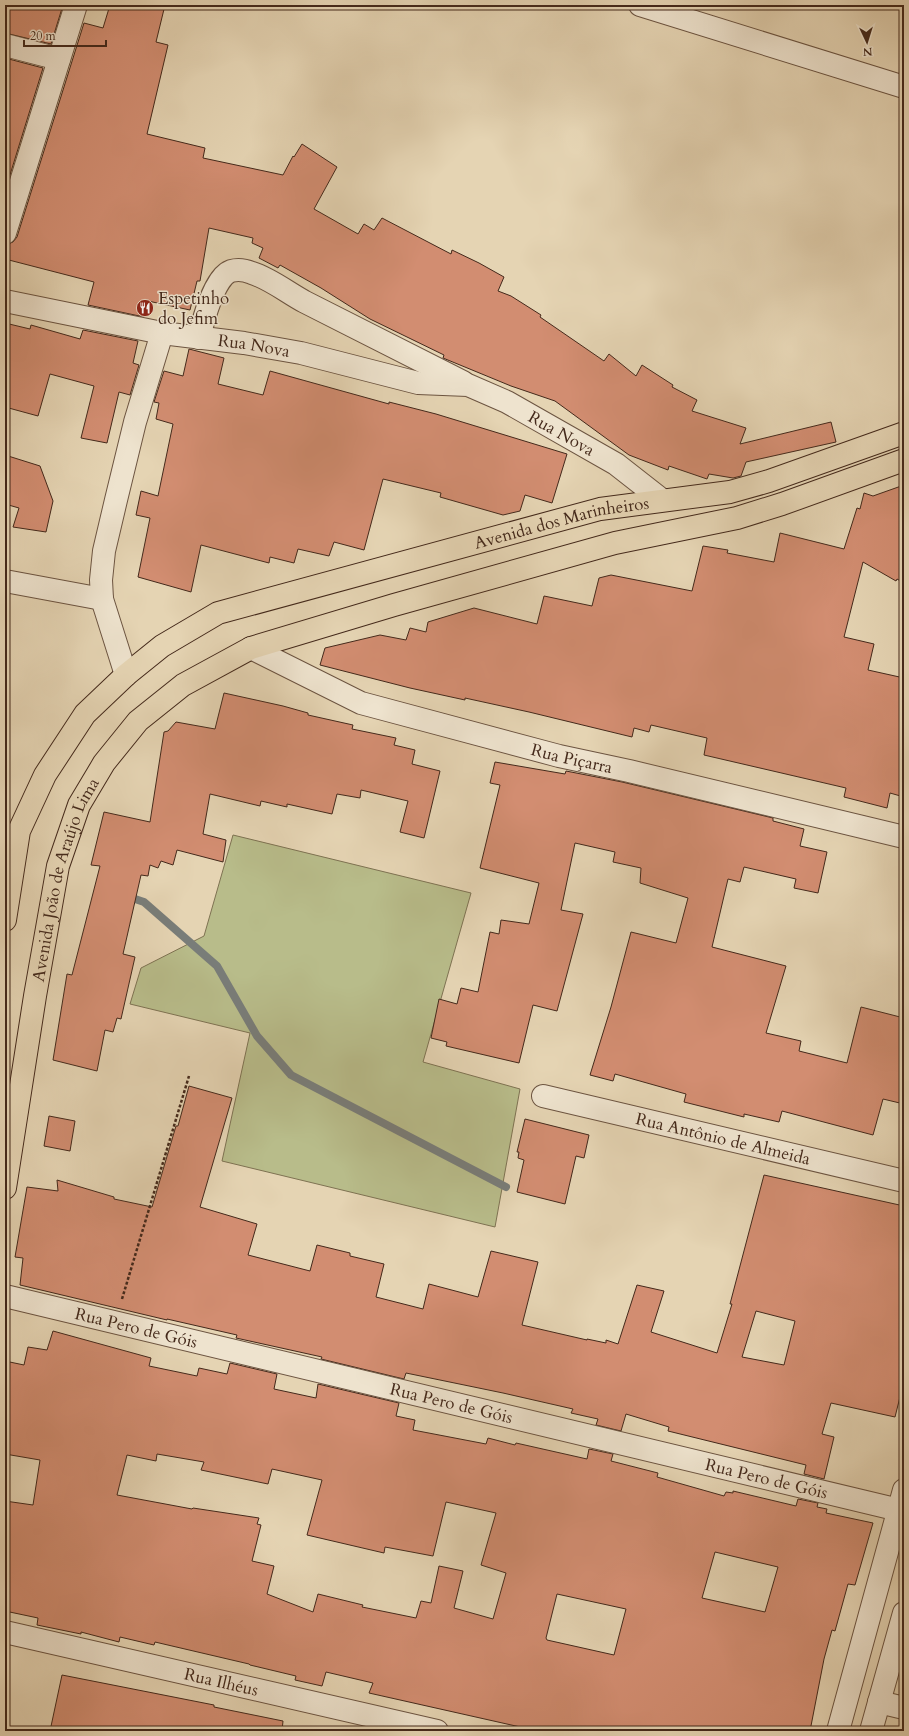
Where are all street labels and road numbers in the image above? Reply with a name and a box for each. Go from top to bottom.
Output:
street label: Rua Nova [217,329,292,363]
street label: Rua Nova [524,406,599,462]
street label: Avenida dos Marinheiros [471,492,651,555]
street label: Rua Piçarra [529,738,615,779]
street label: Avenida João de Araújo Lima [27,773,105,984]
street label: Rua Antônio de Almeida [633,1107,813,1171]
street label: Rua Pero de Góis [73,1302,200,1354]
street label: Rua Pero de Góis [388,1378,515,1429]
street label: Rua Pero de Góis [703,1453,830,1505]
street label: Rua Ilhéus [182,1662,261,1702]

